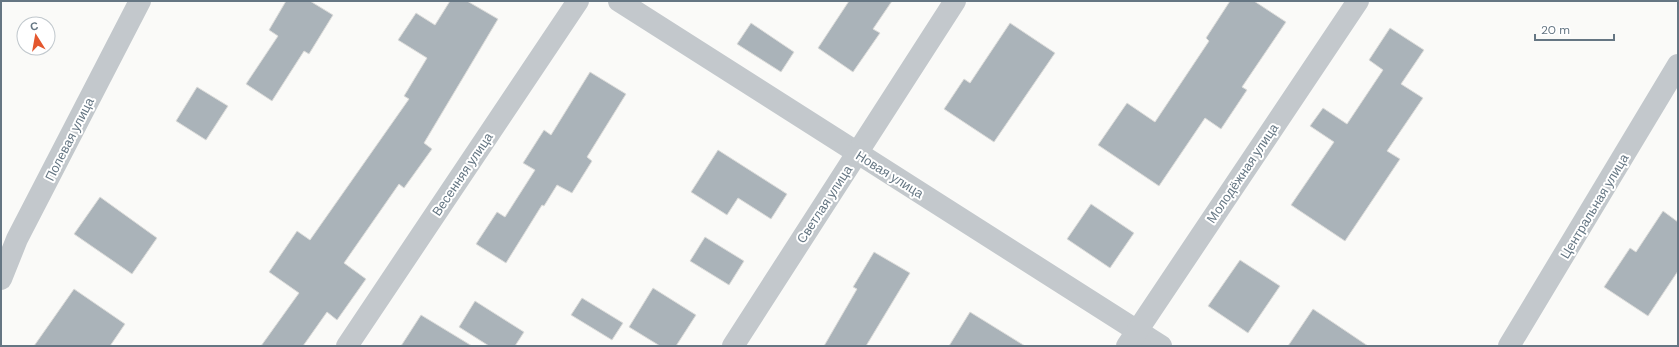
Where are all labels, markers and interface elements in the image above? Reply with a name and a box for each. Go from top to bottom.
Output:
north arrow [16,16,56,56]
scale bar [1535,16,1614,42]
text: С [29,19,39,34]
text: 20 m [1541,22,1570,38]
street label: Полевая улица [41,94,98,184]
street label: Молодёжная улица [1203,119,1283,226]
street label: Весенняя улица [428,129,497,219]
street label: Новая улица [853,147,927,202]
street label: Центральная улица [1556,150,1633,262]
street label: Светлая улица [793,161,856,247]

